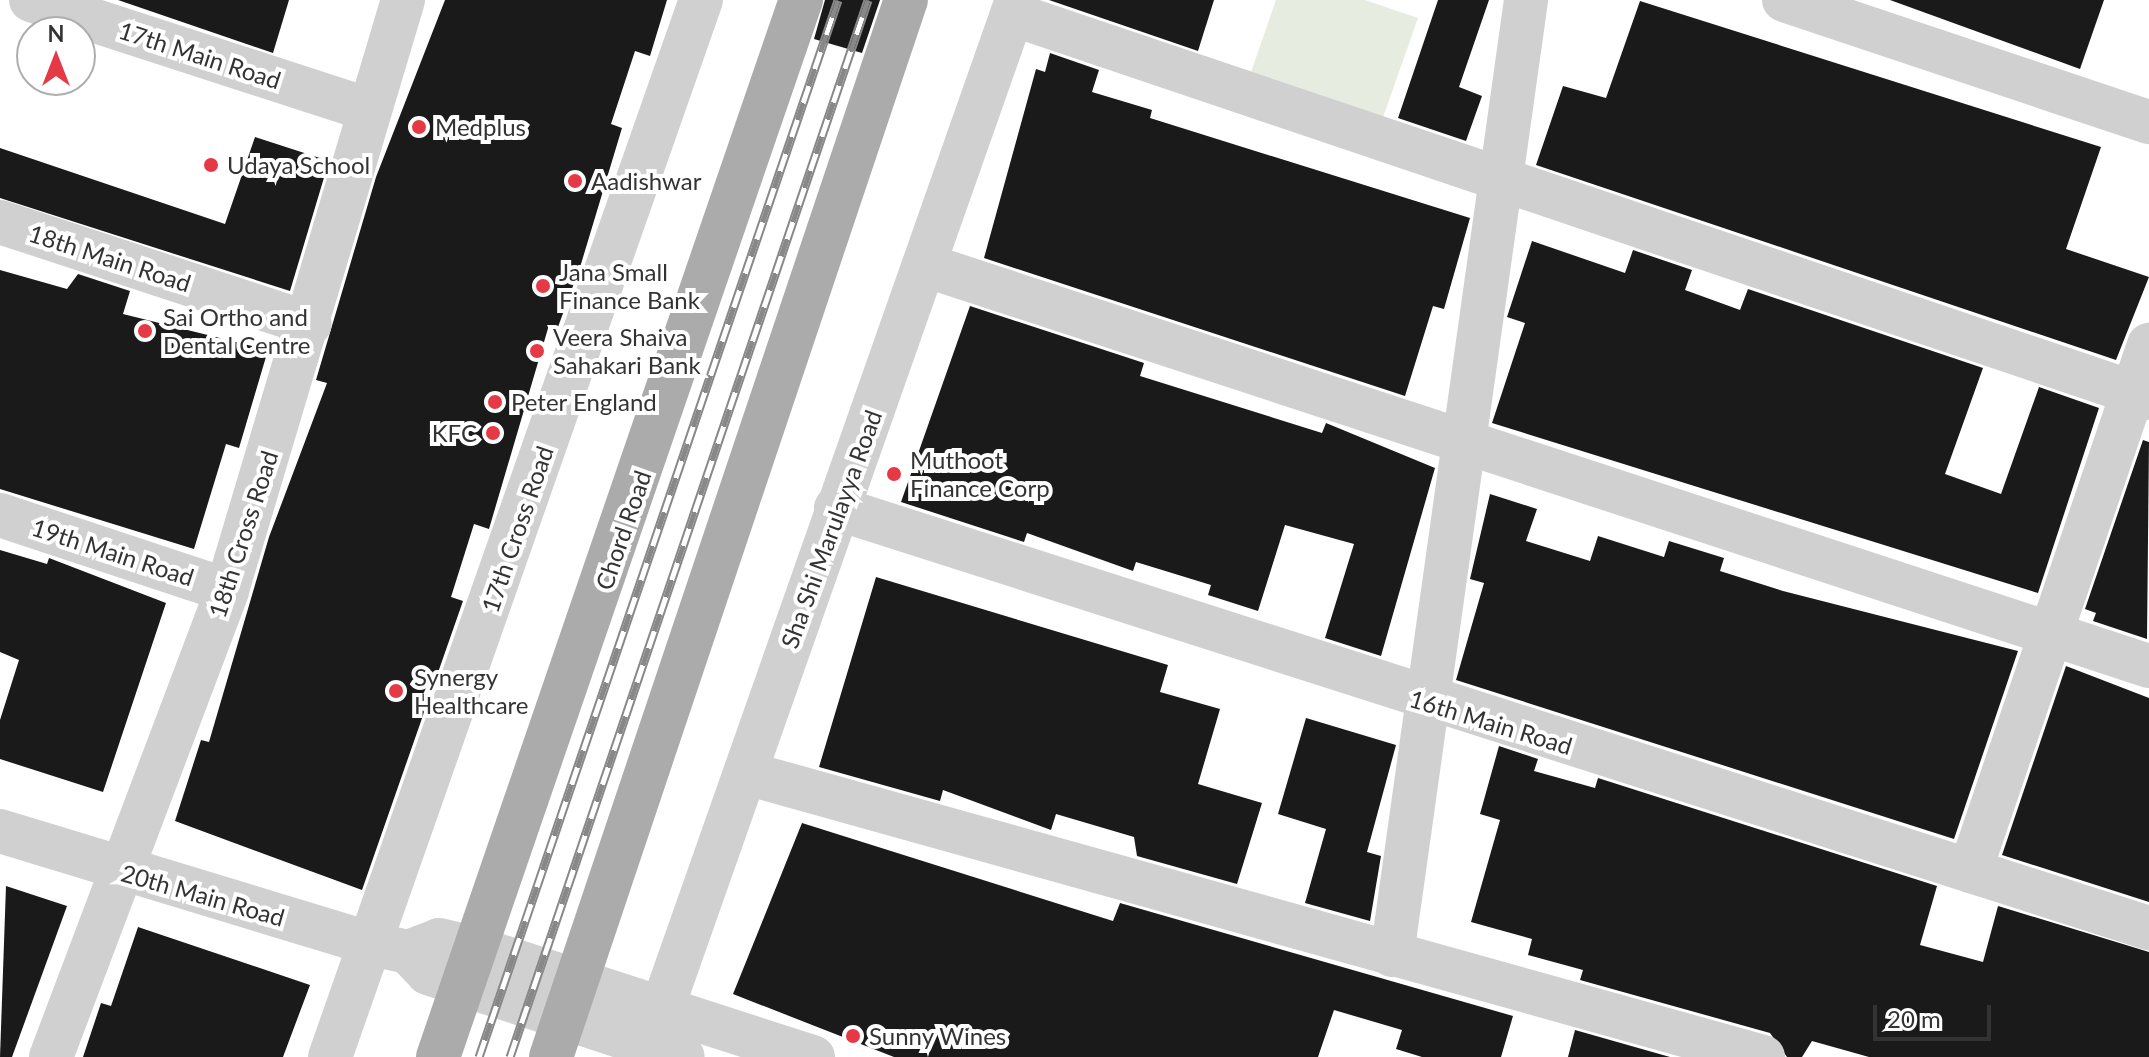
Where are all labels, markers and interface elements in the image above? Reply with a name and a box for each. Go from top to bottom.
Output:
street label: 17th Main Road [115,15,285,95]
north arrow [16,16,96,96]
text: N [48,20,64,47]
place label: Medplus [435,113,526,141]
marker: Medplus [410,118,428,136]
place label: Udaya School [227,151,370,179]
marker: Udaya School [202,156,220,174]
place label: Aadishwar [591,167,701,195]
marker: Aadishwar [566,172,584,190]
street label: 18th Main Road [25,218,195,298]
place label: Jana Small Finance Bank [559,258,700,314]
marker: Jana Small Finance Bank [534,277,552,295]
place label: Sai Ortho and Dental Centre [163,303,311,359]
marker: Sai Ortho and Dental Centre [134,320,156,342]
place label: Veera Shaiva Sahakari Bank [553,323,701,379]
marker: Veera Shaiva Sahakari Bank [528,342,546,360]
place label: Peter England [511,388,657,416]
marker: Peter England [486,393,504,411]
street label: Sha Shi Marulayya Road [774,406,888,652]
place label: KFC [432,419,477,447]
marker: KFC [484,424,502,442]
street label: 17th Cross Road [475,442,559,616]
place label: Muthoot Finance Corp [910,446,1050,502]
street label: 18th Cross Road [202,447,284,621]
marker: Muthoot Finance Corp [885,465,903,483]
street label: Chord Road [589,467,657,593]
street label: 19th Main Road [28,512,198,592]
place label: Synergy Healthcare [414,663,529,719]
marker: Synergy Healthcare [385,680,407,702]
street label: 16th Main Road [1406,684,1576,760]
street label: 20th Main Road [118,858,288,932]
scale bar [1877,989,1995,1039]
text: 20 m [1887,1004,1941,1033]
place label: Sunny Wines [869,1022,1007,1050]
marker: Sunny Wines [844,1027,862,1045]

